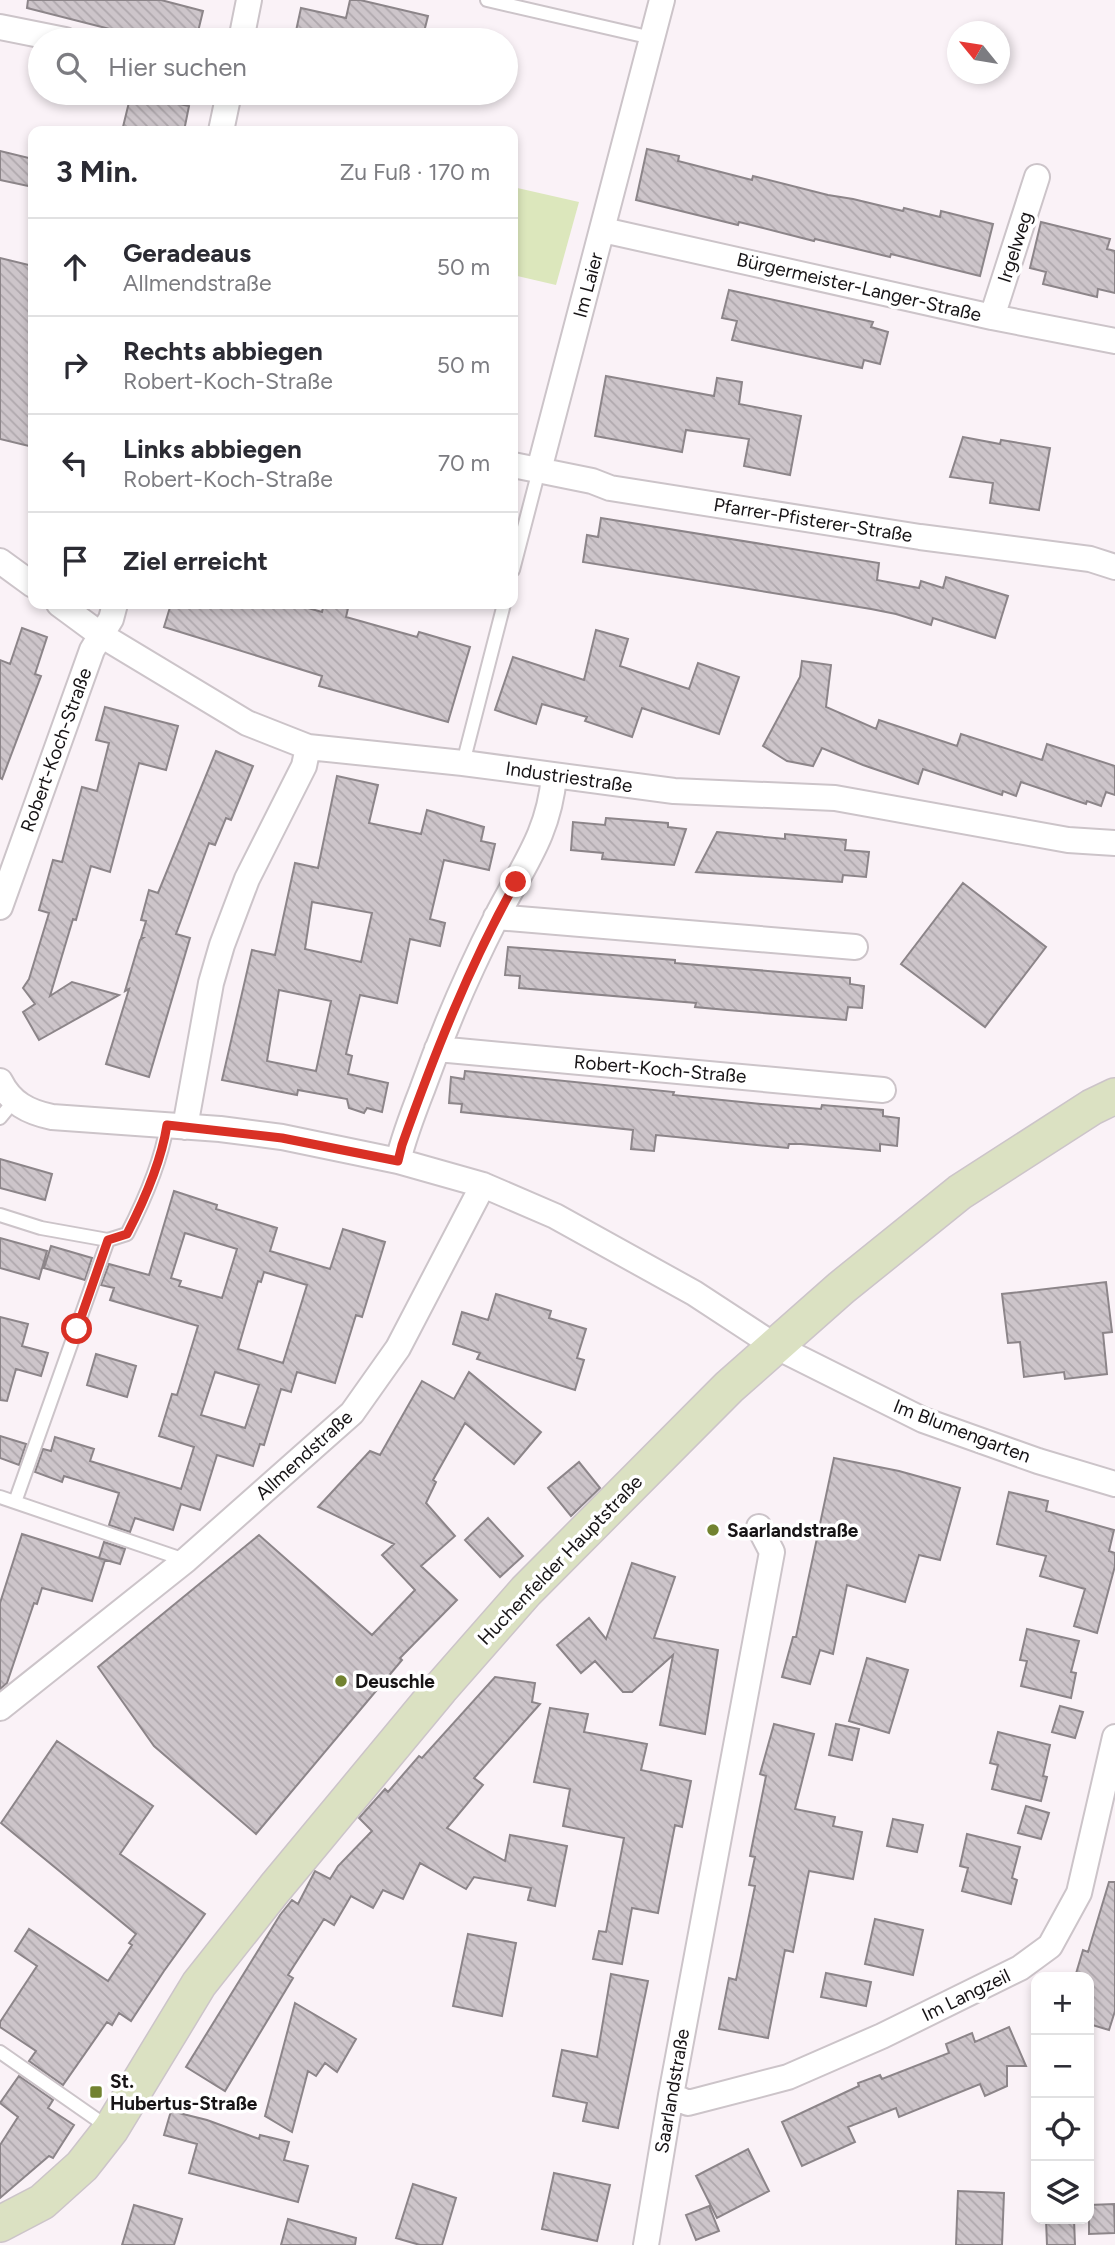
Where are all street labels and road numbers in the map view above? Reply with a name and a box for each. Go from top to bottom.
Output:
street label: Irgelweg [993,209,1037,285]
street label: Bürgermeister-Langer-Straße [734,248,984,326]
street label: Im Laier [568,249,608,320]
street label: Pfarrer-Pfisterer-Straße [712,493,914,547]
street label: Robert-Koch-Straße [16,665,96,835]
street label: Industriestraße [504,757,634,797]
street label: Robert-Koch-Straße [573,1050,747,1088]
street label: Im Blumengarten [890,1394,1034,1468]
street label: Allmendstraße [251,1405,357,1505]
street label: Huchenfelder Hauptstraße [473,1470,647,1650]
street label: Im Langzeil [918,1964,1014,2026]
street label: Saarlandstraße [650,2027,694,2155]

